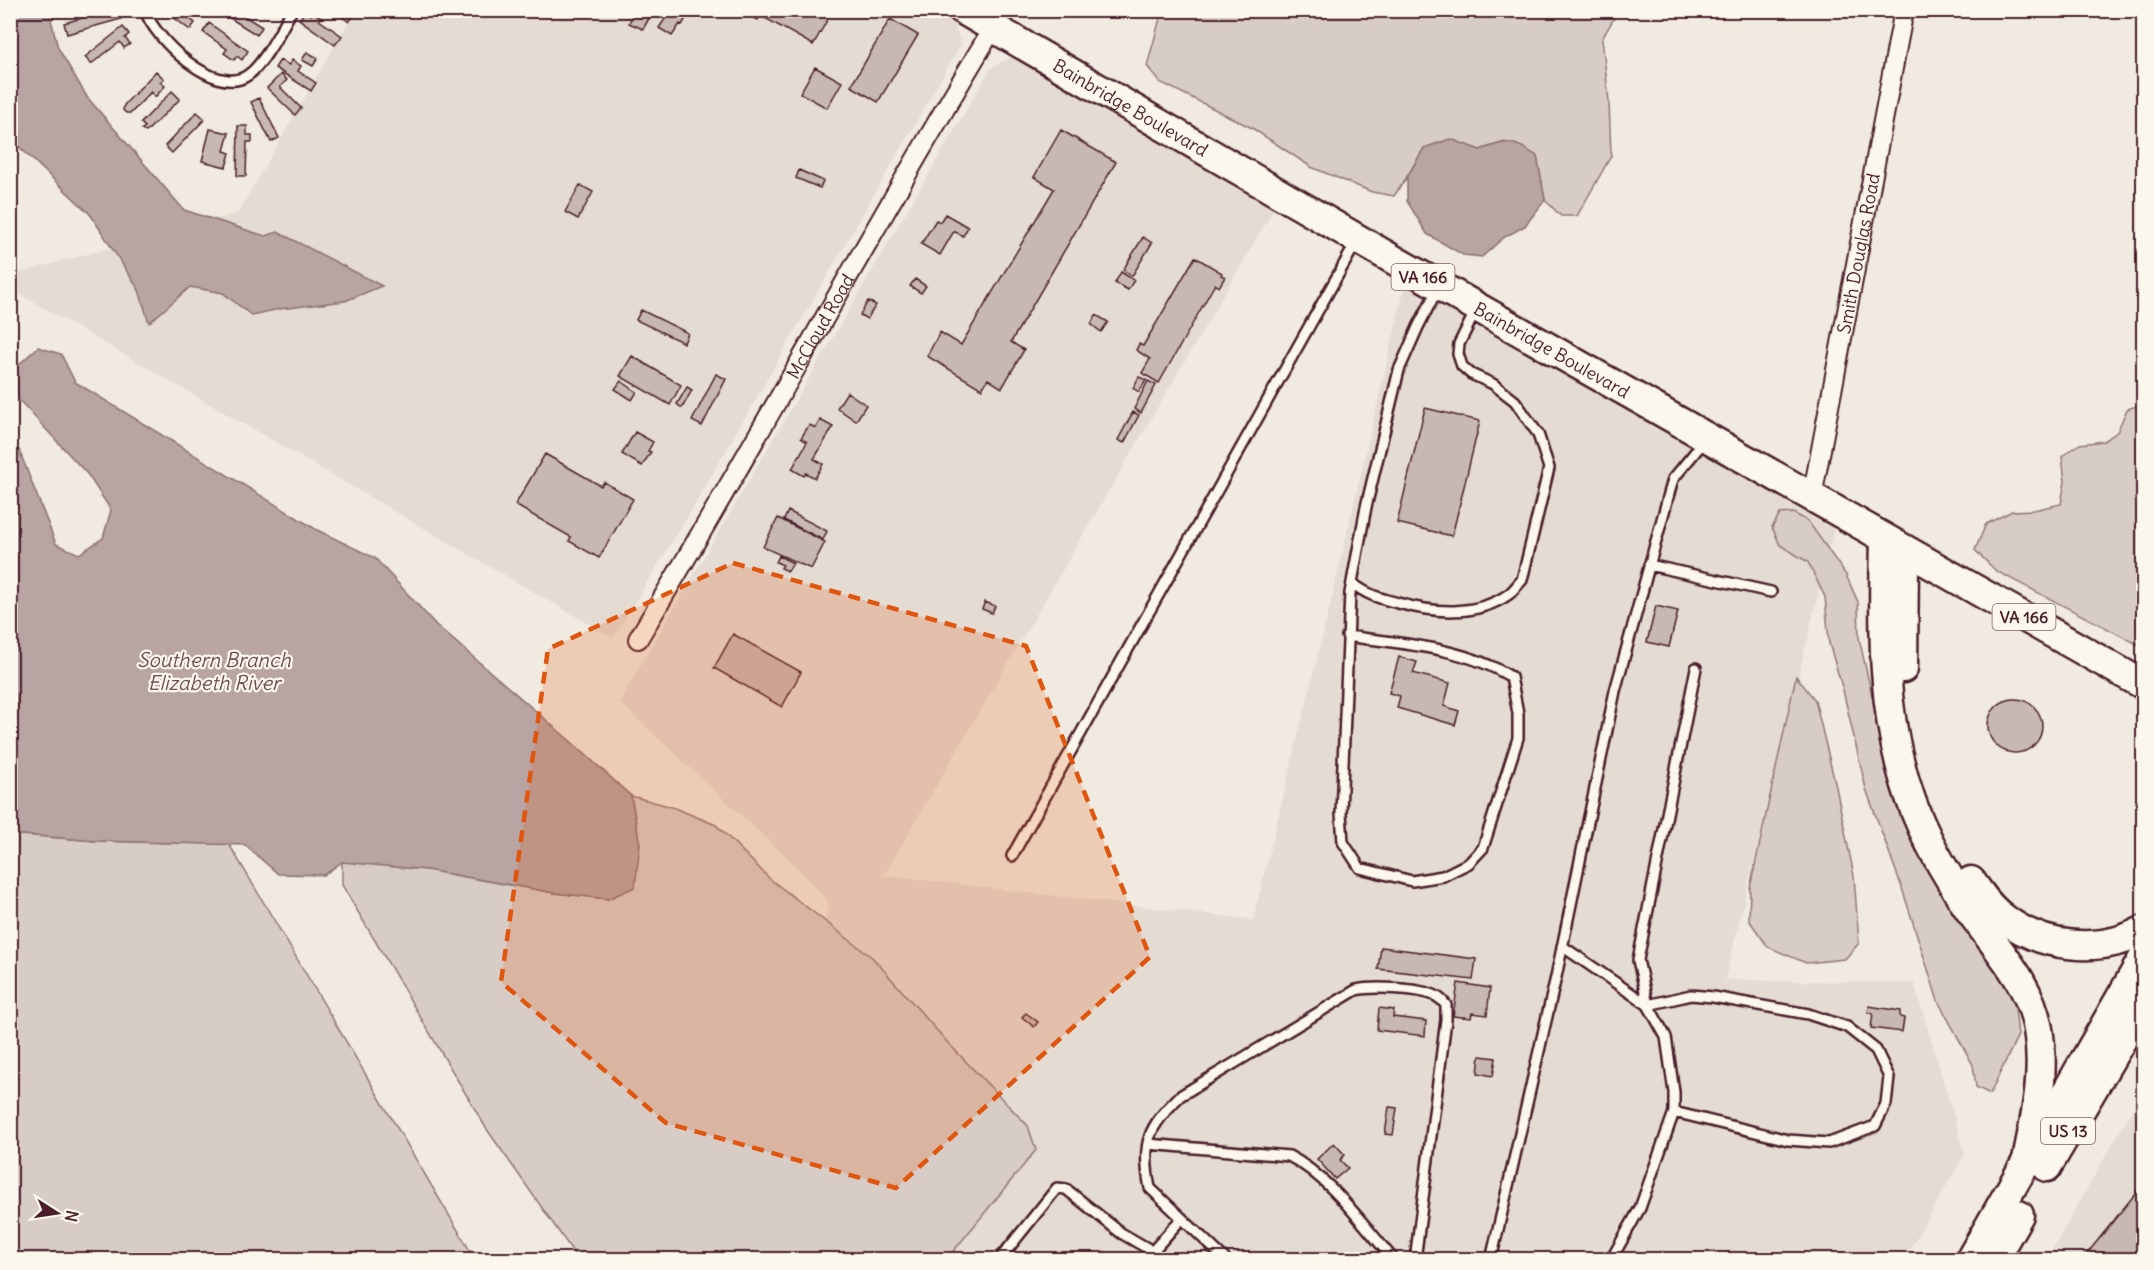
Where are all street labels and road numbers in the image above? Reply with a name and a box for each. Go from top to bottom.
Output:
street label: Bainbridge Boulevard [1049,53,1213,161]
street label: Smith Douglas Road [1832,171,1885,336]
road number: VA 166 [1392,264,1454,290]
street label: McCloud Road [781,269,859,383]
street label: Bainbridge Boulevard [1470,296,1634,403]
road number: VA 166 [1992,604,2056,630]
road number: US 13 [2041,1118,2095,1144]

